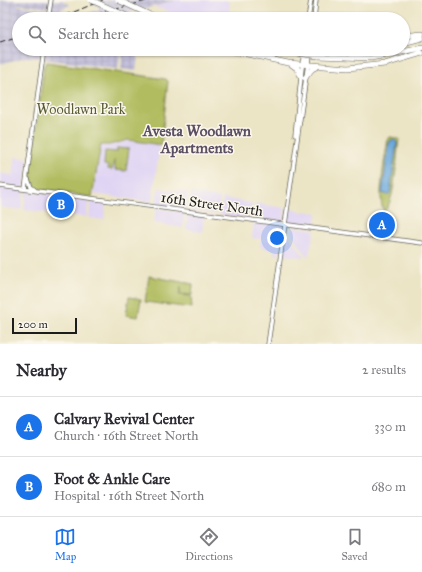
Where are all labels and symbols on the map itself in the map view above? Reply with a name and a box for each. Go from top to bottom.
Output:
park label: Woodlawn Park [37,101,126,118]
district label: Avesta Woodlawn Apartments [142,122,252,158]
street label: 16th Street North [160,189,264,220]
pin: B [48,190,74,220]
pin: A [369,210,395,240]
your location [267,228,287,248]
scale bar [12,316,77,335]

